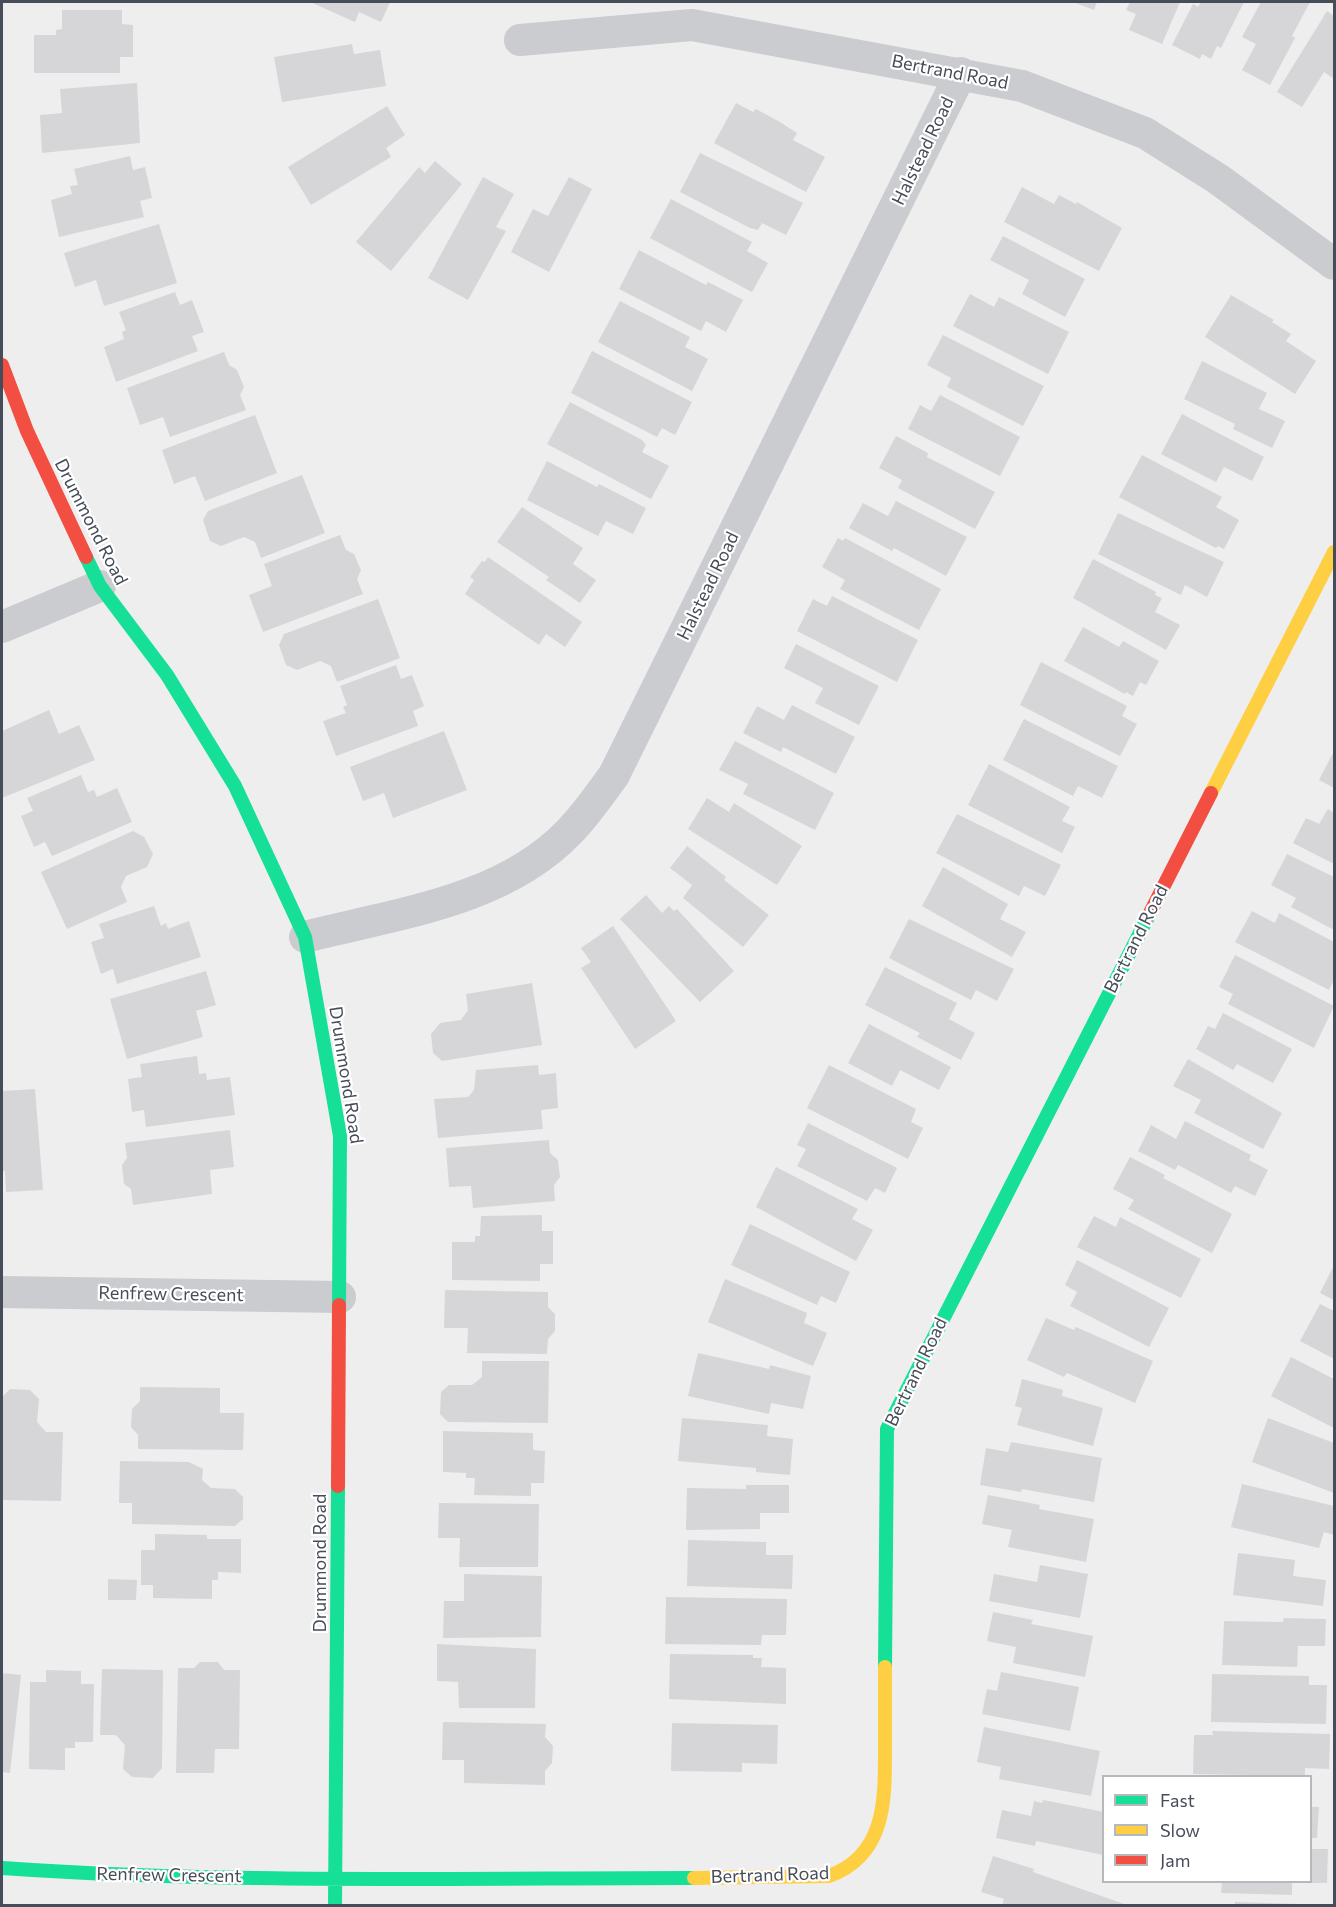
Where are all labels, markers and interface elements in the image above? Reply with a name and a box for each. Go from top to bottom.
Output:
street label: Bertrand Road [890,50,1010,94]
street label: Halstead Road [888,93,958,209]
street label: Drummond Road [50,455,132,589]
street label: Halstead Road [673,528,743,644]
street label: Bertrand Road [1100,881,1172,997]
street label: Drummond Road [324,1005,368,1145]
street label: Renfrew Crescent [98,1282,244,1306]
street label: Bertrand Road [880,1314,952,1430]
street label: Drummond Road [309,1494,331,1632]
legend [1102,1775,1312,1883]
text: Fast [1160,1789,1195,1811]
text: Slow [1160,1819,1200,1841]
text: Jam [1160,1849,1190,1871]
street label: Bertrand Road [711,1862,829,1888]
street label: Renfrew Crescent [96,1863,242,1887]

